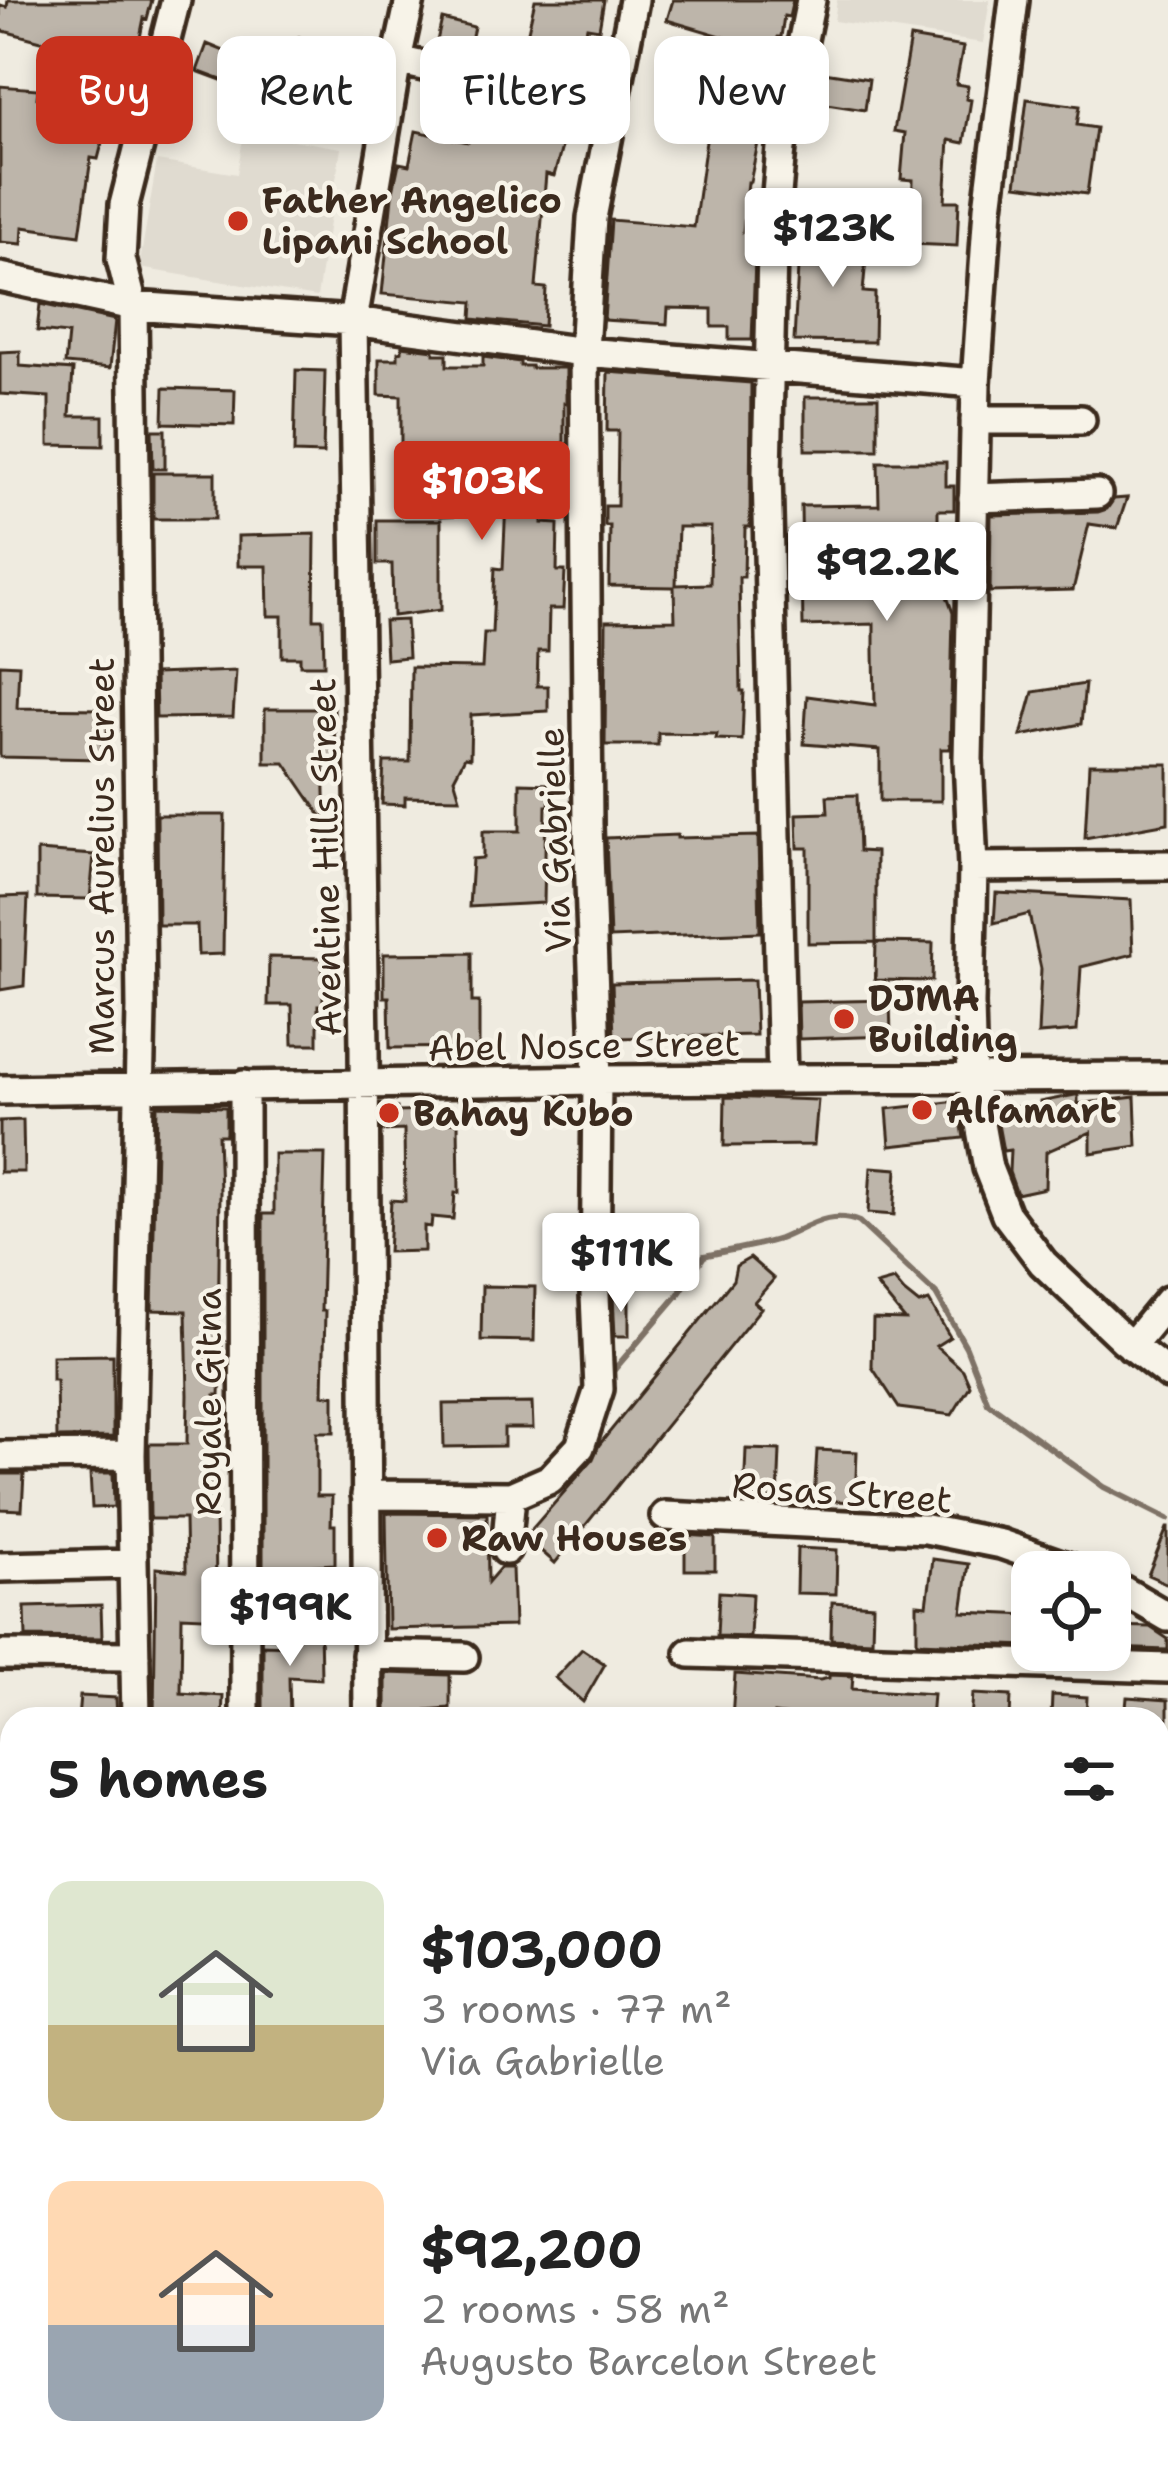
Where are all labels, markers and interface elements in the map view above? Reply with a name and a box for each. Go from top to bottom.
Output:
chip: Buy [36,36,193,144]
chip: Rent [217,36,396,144]
chip: Filters [420,36,630,144]
chip: New [654,36,829,144]
place label: Father Angelico Lipani School [262,176,562,266]
pin: $123K [749,188,917,290]
text: $123K [772,201,894,253]
marker: Father Angelico Lipani School [225,208,251,234]
pin: $103K [398,441,566,543]
text: $103K [421,454,543,506]
pin: $92.2K [789,522,985,624]
text: $92.2K [815,535,959,587]
street label: Marcus Aurelius Street [77,657,126,1055]
street label: Aventine Hills Street [298,677,353,1037]
street label: Via Gabrielle [526,726,583,954]
place label: DJMA Building [868,974,1018,1064]
marker: DJMA Building [831,1006,857,1032]
street label: Abel Nosce Street [428,1018,740,1073]
place label: Alfamart [946,1086,1117,1135]
place label: Bahay Kubo [413,1089,634,1138]
marker: Alfamart [909,1097,935,1123]
marker: Bahay Kubo [376,1100,402,1126]
pin: $111K [537,1213,705,1315]
text: $111K [569,1226,673,1278]
street label: Royale Gitna [184,1288,233,1516]
street label: Rosas Street [730,1460,954,1525]
place label: Raw Houses [461,1514,687,1563]
marker: Raw Houses [424,1525,450,1551]
map controls [1011,1551,1131,1671]
button: locate [1011,1551,1131,1671]
pin: $199K [206,1567,374,1669]
text: $199K [228,1580,352,1632]
text: 5 homes [48,1745,268,1813]
icon: filters [1056,1746,1122,1812]
text: $103,000 [420,1915,663,1983]
icon: home [144,1929,288,2073]
text: 3 rooms · 77 m² [420,1983,732,2035]
text: Via Gabrielle [420,2035,665,2087]
text: $92,200 [420,2215,643,2283]
icon: home [144,2229,288,2373]
text: 2 rooms · 58 m² [420,2283,730,2335]
text: Augusto Barcelon Street [420,2335,877,2387]

